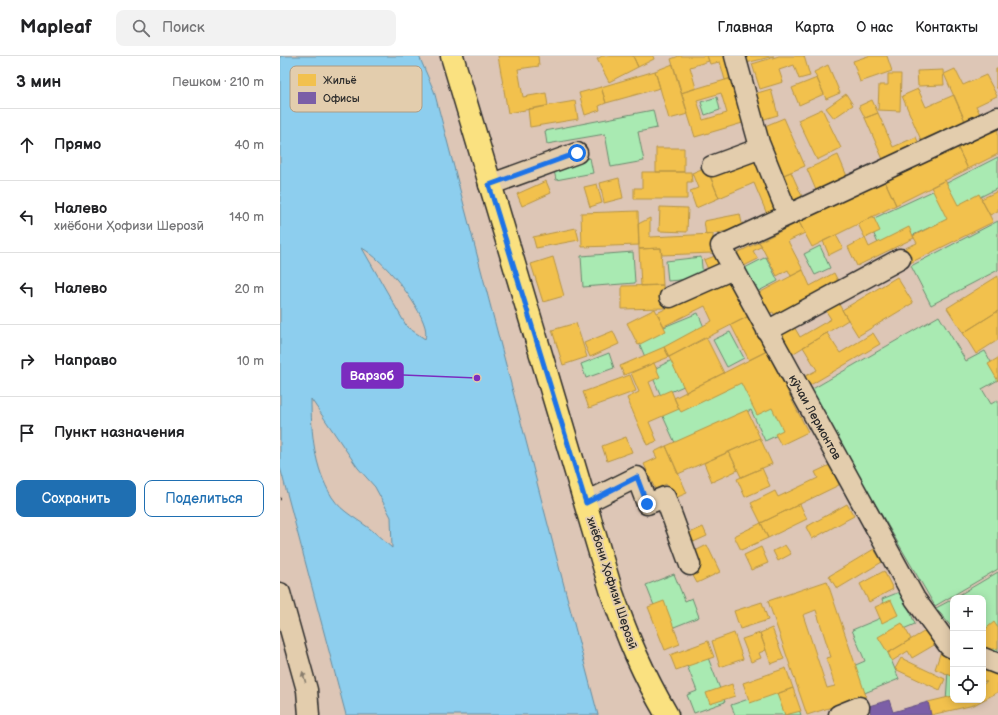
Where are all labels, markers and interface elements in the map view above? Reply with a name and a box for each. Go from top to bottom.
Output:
search box [116,10,396,46]
text: Mapleaf [20,16,92,39]
icon: search [130,17,152,39]
text: Поиск [162,18,205,37]
text: Главная [718,19,773,36]
text: Карта [795,19,834,36]
text: О нас [856,19,893,36]
text: Контакты [915,19,978,36]
legend [290,66,422,112]
text: 3 мин [16,72,61,92]
text: Пешком · 210 m [172,74,264,90]
text: Жильё [323,74,357,87]
text: Офисы [323,92,360,105]
icon: ahead [16,134,38,156]
text: Прямо [54,135,101,154]
text: 40 m [234,137,264,153]
route start [568,144,586,162]
text: Налево [54,199,107,218]
icon: left [16,206,38,228]
text: 140 m [229,209,264,225]
text: хиёбони Ҳофизи Шерозӣ [54,218,204,234]
icon: left [16,278,38,300]
text: Налево [54,279,107,298]
text: 20 m [234,281,264,297]
icon: right [16,350,38,372]
text: Направо [54,351,117,370]
text: 10 m [237,353,264,369]
callout: Варзоб [342,363,403,388]
text: Варзоб [350,368,395,384]
street label: кӯчаи Лермонтов [785,372,844,463]
icon: arrive [16,422,38,444]
text: Пункт назначения [54,423,185,442]
button: Сохранить [16,480,136,517]
button: Поделиться [144,480,264,517]
route end [638,495,656,513]
street label: хиёбони Ҳофизи Шерозӣ [583,515,640,651]
map controls [950,595,986,703]
button: + [950,595,986,631]
button: − [950,631,986,667]
button: locate [950,667,986,703]
one-way arrow [300,670,306,683]

